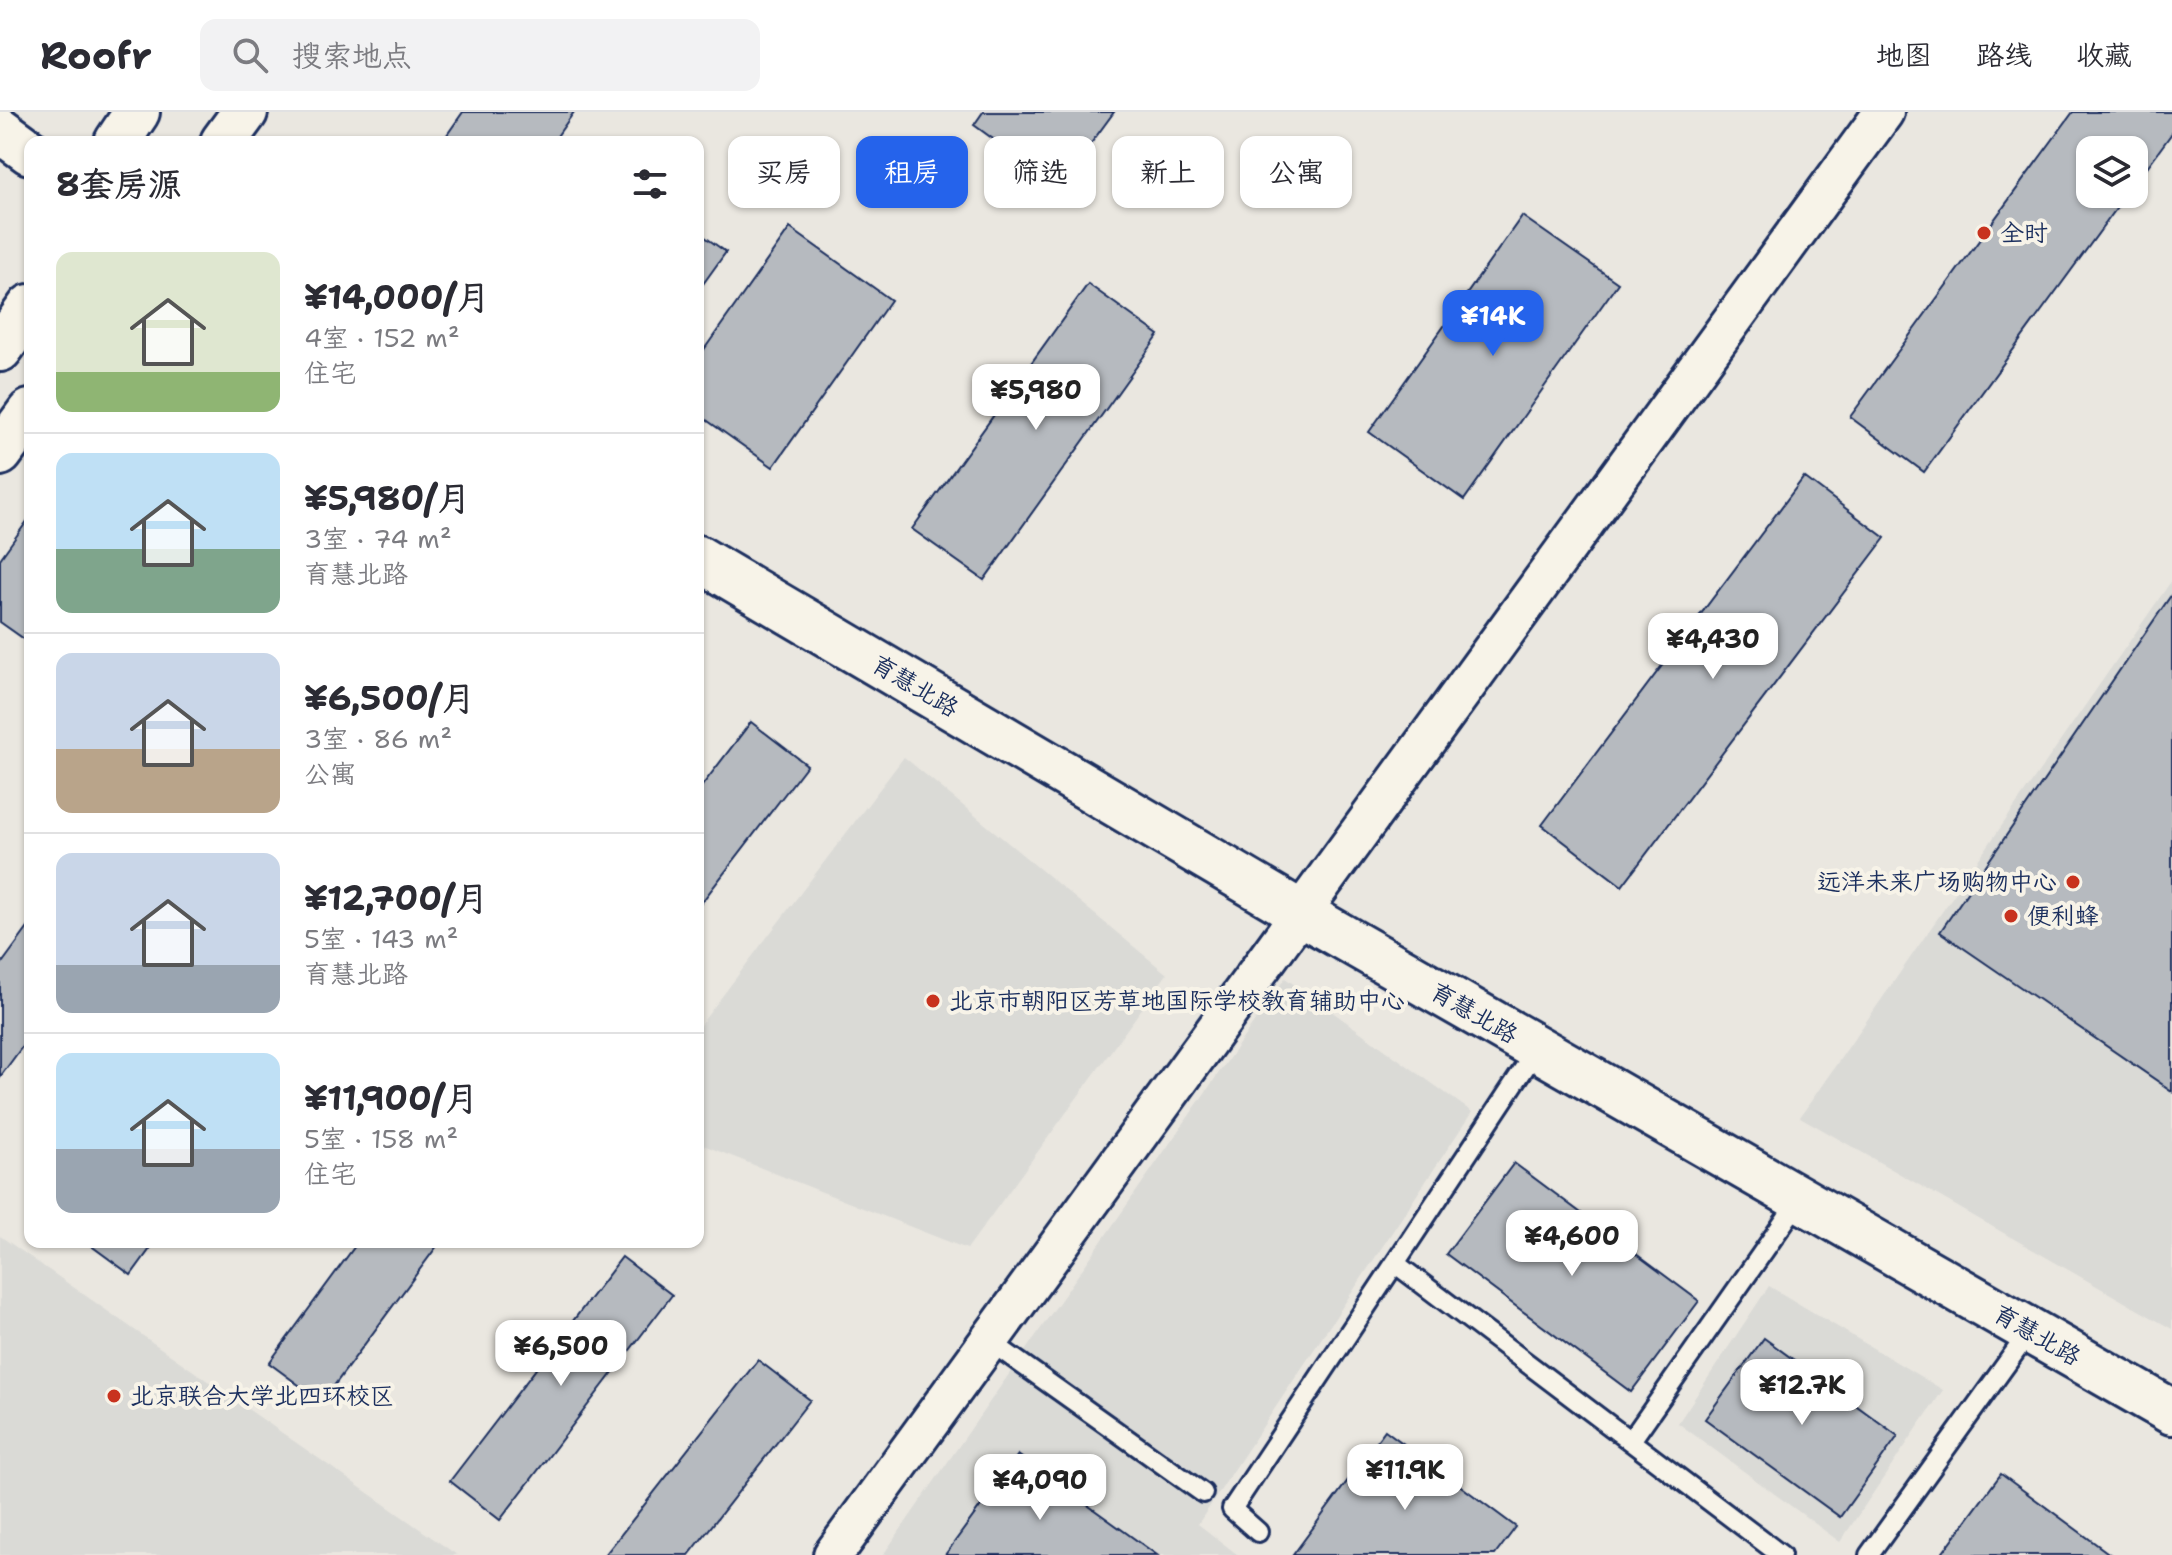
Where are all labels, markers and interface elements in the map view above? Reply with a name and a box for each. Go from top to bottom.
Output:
search box [200,19,760,91]
text: Roofr [40,30,152,81]
icon: search [228,33,272,77]
text: 搜索地点 [292,35,412,76]
text: 地图 [1876,36,1932,74]
text: 路线 [1976,36,2032,74]
text: 收藏 [2076,36,2132,74]
chip: 买房 [728,136,840,208]
chip: 租房 [856,136,968,208]
chip: 筛选 [984,136,1096,208]
chip: 新上 [1112,136,1224,208]
chip: 公寓 [1240,136,1352,208]
map controls [2076,136,2148,208]
button: layers [2076,136,2148,208]
text: 8套房源 [56,161,182,207]
icon: filters [628,162,672,206]
place label: 全时 [2000,217,2048,249]
marker: 全时 [1975,224,1993,242]
text: ¥14,000/月 [304,274,490,320]
icon: home [120,284,216,380]
pin: ¥14K [1446,290,1540,358]
text: ¥14K [1461,298,1525,333]
text: 4室 · 152 m² [304,320,460,355]
text: 住宅 [304,355,356,390]
pin: ¥5,980 [971,364,1101,432]
text: ¥5,980 [990,372,1082,407]
text: ¥5,980/月 [304,475,471,521]
icon: home [120,485,216,581]
text: 3室 · 74 m² [304,521,452,556]
text: 育慧北路 [304,556,408,591]
pin: ¥4,430 [1648,613,1778,681]
text: ¥4,430 [1666,621,1760,656]
street label: 育慧北路 [866,648,964,724]
text: ¥6,500/月 [304,675,476,721]
icon: home [120,685,216,781]
text: 3室 · 86 m² [304,721,452,756]
text: 公寓 [304,756,356,791]
place label: 远洋未来广场购物中心 [1817,866,2057,898]
marker: 远洋未来广场购物中心 [2064,873,2082,891]
text: ¥12,700/月 [304,875,489,921]
icon: home [120,885,216,981]
place label: 便利蜂 [2027,900,2099,932]
marker: 便利蜂 [2002,907,2020,925]
text: 5室 · 143 m² [304,921,459,956]
text: 育慧北路 [304,956,408,991]
street label: 育慧北路 [1424,975,1524,1051]
place label: 北京市朝阳区芳草地国际学校教育辅助中心 [949,985,1405,1017]
marker: 北京市朝阳区芳草地国际学校教育辅助中心 [924,992,942,1010]
text: ¥11,900/月 [304,1075,479,1121]
icon: home [120,1085,216,1181]
text: 5室 · 158 m² [304,1121,458,1156]
text: 住宅 [304,1156,356,1191]
pin: ¥4,600 [1507,1210,1637,1278]
text: ¥4,600 [1524,1218,1620,1253]
street label: 育慧北路 [1987,1297,2087,1373]
pin: ¥6,500 [496,1320,626,1388]
text: ¥6,500 [513,1328,609,1363]
pin: ¥12.7K [1737,1359,1867,1427]
text: ¥12.7K [1758,1367,1846,1402]
place label: 北京联合大学北四环校区 [130,1380,394,1412]
marker: 北京联合大学北四环校区 [105,1387,123,1405]
pin: ¥11.9K [1340,1444,1470,1512]
text: ¥11.9K [1365,1452,1445,1487]
pin: ¥4,090 [975,1454,1105,1522]
text: ¥4,090 [992,1462,1088,1497]

